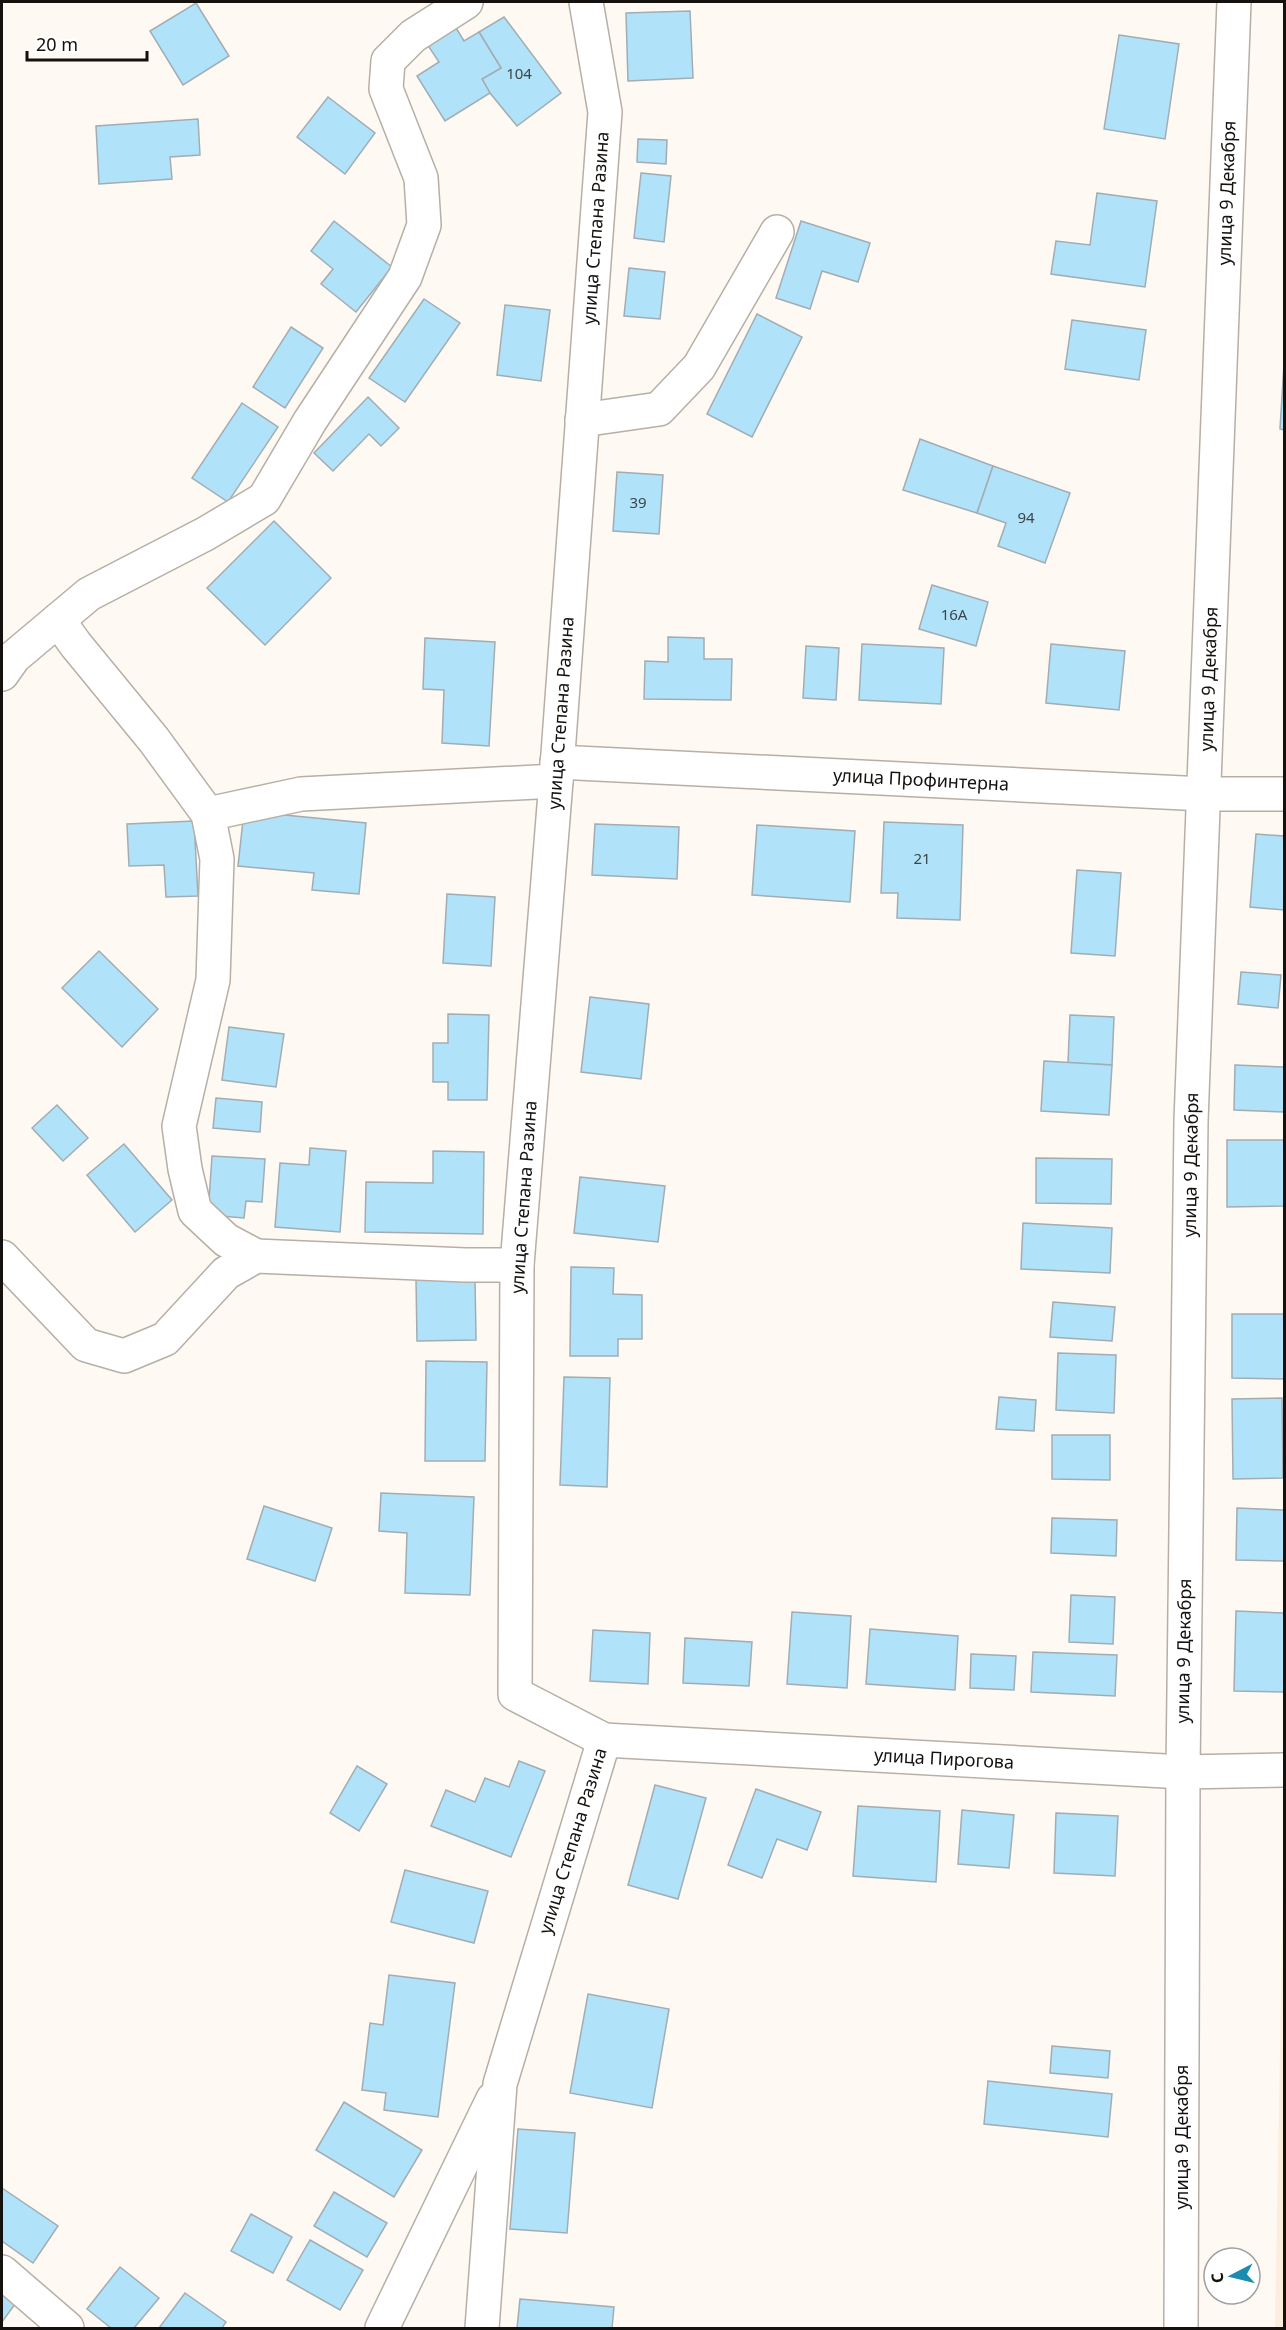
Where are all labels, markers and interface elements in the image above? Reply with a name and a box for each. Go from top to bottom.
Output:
scale bar [27,24,147,62]
text: 20 m [36,32,78,56]
house number: 104 [506,63,532,83]
street label: улица 9 Декабря [1211,120,1241,266]
street label: улица Степана Разина [576,131,614,325]
house number: 39 [629,492,647,512]
house number: 94 [1017,507,1035,527]
house number: 16А [941,604,968,624]
street label: улица 9 Декабря [1193,606,1223,752]
street label: улица Степана Разина [541,616,579,810]
street label: улица Профинтерна [832,762,1010,796]
house number: 21 [913,848,931,868]
street label: улица 9 Декабря [1177,1092,1203,1238]
street label: улица Степана Разина [504,1100,542,1294]
street label: улица 9 Декабря [1170,1578,1196,1724]
street label: улица Пирогова [873,1742,1015,1774]
street label: улица Степана Разина [532,1745,612,1937]
street label: улица 9 Декабря [1169,2065,1193,2209]
north arrow [1202,2246,1262,2306]
text: С [1206,2271,1229,2284]

